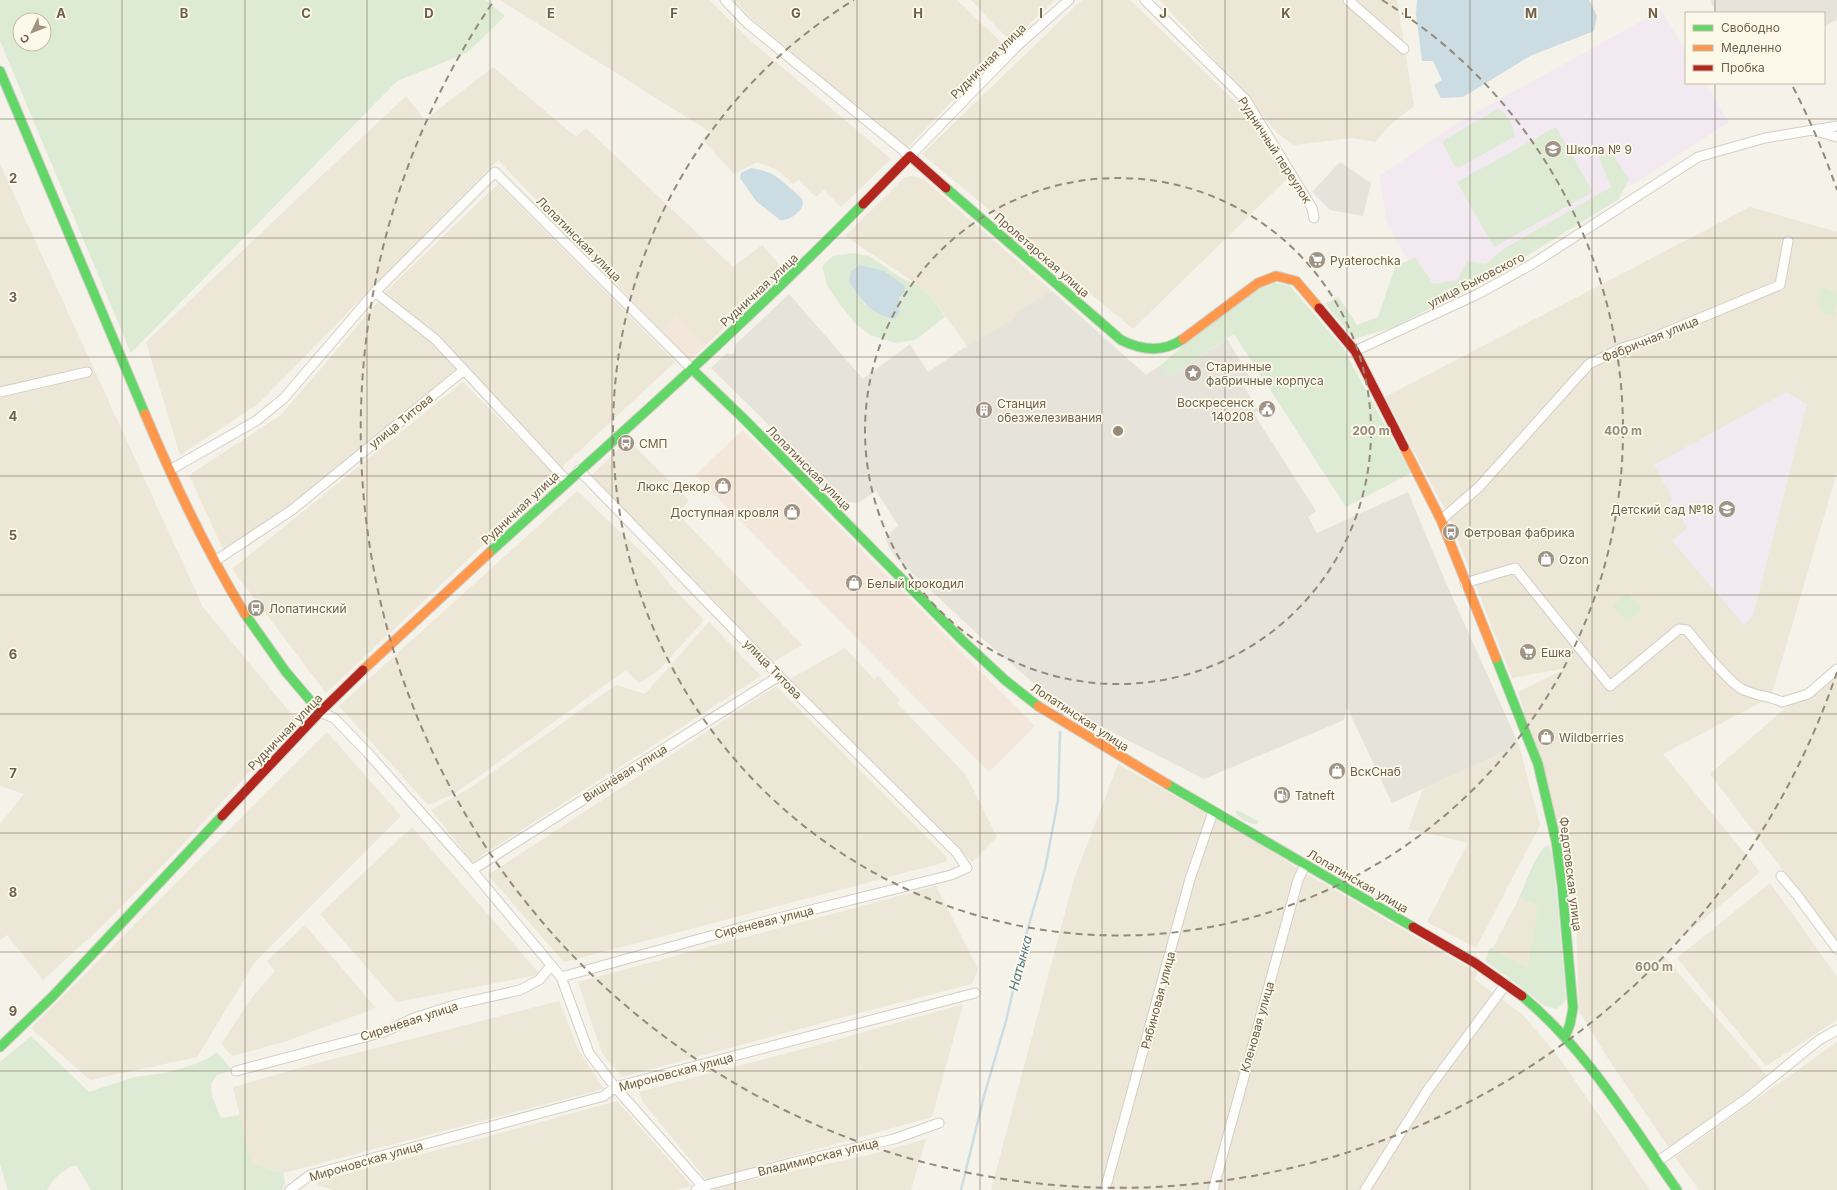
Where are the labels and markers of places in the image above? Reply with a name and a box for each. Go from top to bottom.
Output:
school or university icon: Школа № 9 [1543,139,1563,159]
place label: Школа № 9 [1566,142,1632,157]
supermarket icon: Pyaterochka [1307,250,1327,270]
place label: Pyaterochka [1330,253,1401,268]
place label: Старинные фабричные корпуса [1206,359,1324,388]
place icon: Старинные фабричные корпуса [1183,363,1203,383]
place label: Воскресенск 140208 [1177,395,1254,424]
place label: Станция обезжелезивания [997,396,1102,425]
public building icon: Воскресенск 140208 [1257,399,1277,419]
building icon: Станция обезжелезивания [974,400,994,420]
centre of rings [1111,424,1125,438]
bus stop icon: СМП [616,433,636,453]
place label: СМП [639,436,668,451]
shop icon: Люкс Декор [713,476,733,496]
place label: Люкс Декор [637,479,710,494]
school or university icon: Детский сад №18 [1717,499,1737,519]
shop icon: Доступная кровля [782,502,802,522]
place label: Детский сад №18 [1611,502,1714,517]
place label: Доступная кровля [670,505,779,520]
bus stop icon: Фетровая фабрика [1441,522,1461,542]
place label: Фетровая фабрика [1464,525,1575,540]
shop icon: Ozon [1536,549,1556,569]
place label: Ozon [1559,552,1589,567]
shop icon: Белый крокодил [844,573,864,593]
place label: Белый крокодил [867,576,964,591]
bus stop icon: Лопатинский [246,598,266,618]
place label: Лопатинский [269,601,346,616]
supermarket icon: Ешка [1518,642,1538,662]
place label: Ешка [1541,645,1571,660]
shop icon: Wildberries [1536,727,1556,747]
place label: Wildberries [1559,730,1624,745]
shop icon: ВскСнаб [1327,761,1347,781]
place label: ВскСнаб [1350,764,1401,779]
fuel station icon: Tatneft [1272,785,1292,805]
place label: Tatneft [1295,788,1335,803]

